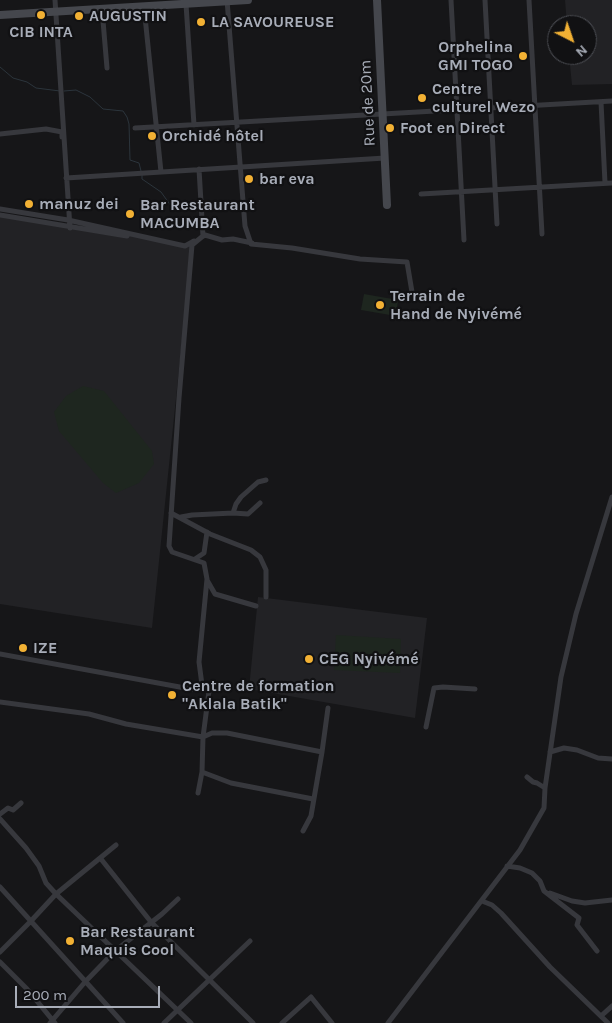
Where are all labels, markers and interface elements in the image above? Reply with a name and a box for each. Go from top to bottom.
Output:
place label: AUGUSTIN [89,6,167,26]
marker: CIB INTA [35,9,47,21]
marker: AUGUSTIN [73,10,85,22]
place label: LA SAVOUREUSE [211,12,334,32]
north arrow [547,15,597,65]
marker: LA SAVOUREUSE [195,16,207,28]
place label: CIB INTA [9,22,73,42]
place label: Orphelina GMI TOGO [438,37,513,75]
text: N [572,41,591,61]
marker: Orphelina GMI TOGO [517,50,529,62]
street label: Rue de 20m [356,59,380,147]
place label: Centre culturel Wezo [432,79,535,117]
marker: Centre culturel Wezo [416,92,428,104]
place label: Foot en Direct [400,118,505,138]
marker: Foot en Direct [384,122,396,134]
place label: Orchidé hôtel [162,126,264,146]
marker: Orchidé hôtel [146,130,158,142]
place label: bar eva [259,169,315,189]
marker: bar eva [243,173,255,185]
place label: manuz dei [39,194,119,214]
place label: Bar Restaurant MACUMBA [140,195,255,233]
marker: manuz dei [23,198,35,210]
marker: Bar Restaurant MACUMBA [124,208,136,220]
place label: Terrain de Hand de Nyivémé [390,286,522,324]
marker: Terrain de Hand de Nyivémé [374,299,386,311]
place label: IZE [33,638,57,658]
marker: IZE [17,642,29,654]
place label: CEG Nyivémé [319,649,419,669]
marker: CEG Nyivémé [303,653,315,665]
place label: Centre de formation "Aklala Batik" [182,676,334,714]
marker: Centre de formation "Aklala Batik" [166,689,178,701]
place label: Bar Restaurant Maquis Cool [80,922,195,960]
marker: Bar Restaurant Maquis Cool [64,935,76,947]
scale bar [18,976,162,1008]
text: 200 m [23,986,67,1004]

